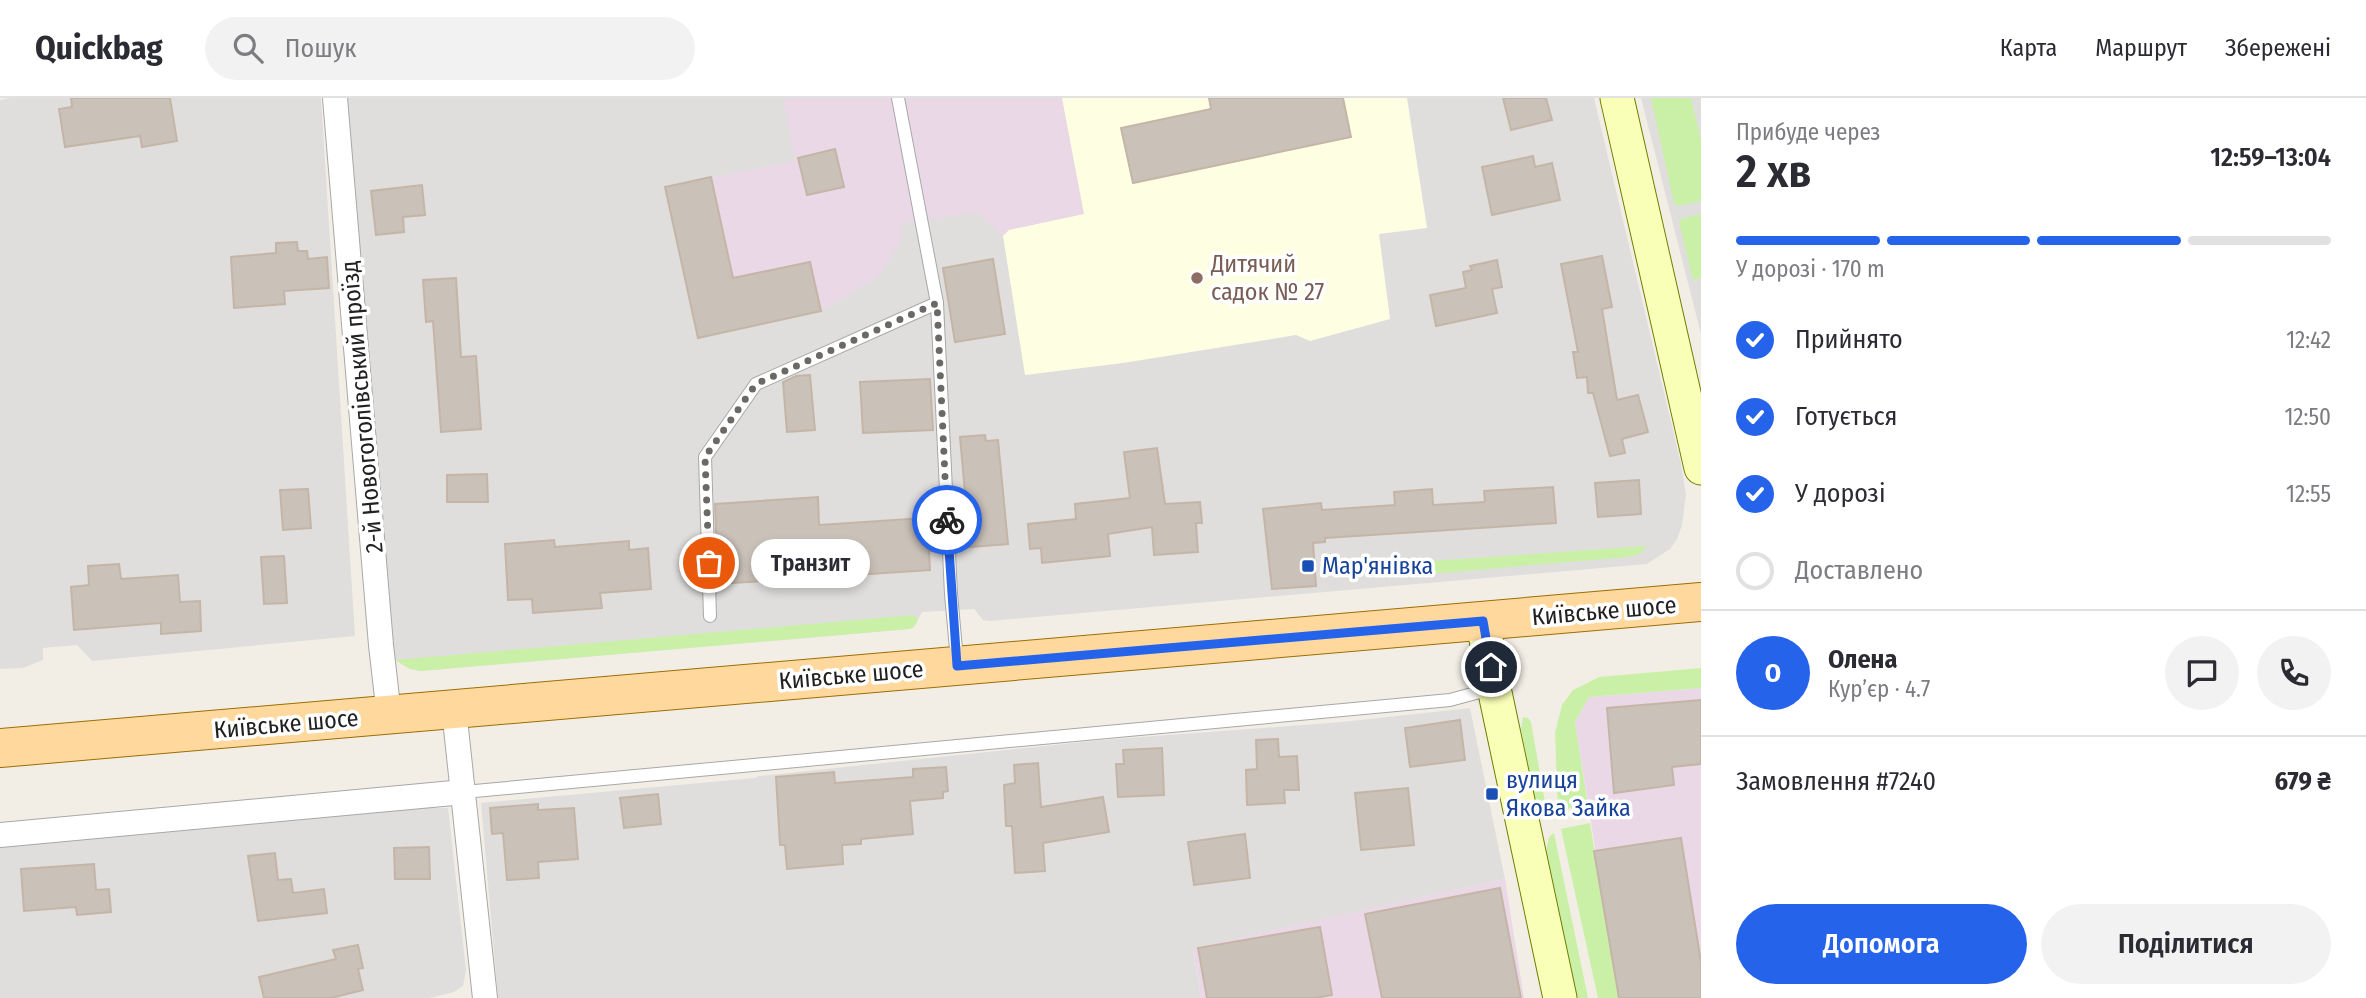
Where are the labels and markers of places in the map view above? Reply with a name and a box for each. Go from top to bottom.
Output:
place label: Дитячий садок № 27 [1210,250,1325,306]
marker: Дитячий садок № 27 [1189,270,1205,286]
pin [679,533,739,593]
callout: Транзит [751,538,870,588]
place label: Мар'янівка [1322,552,1433,580]
marker: Мар'янівка [1300,558,1316,574]
pin [1461,637,1521,697]
place label: вулиця Якова Зайка [1506,766,1631,822]
marker: вулиця Якова Зайка [1484,786,1500,802]

